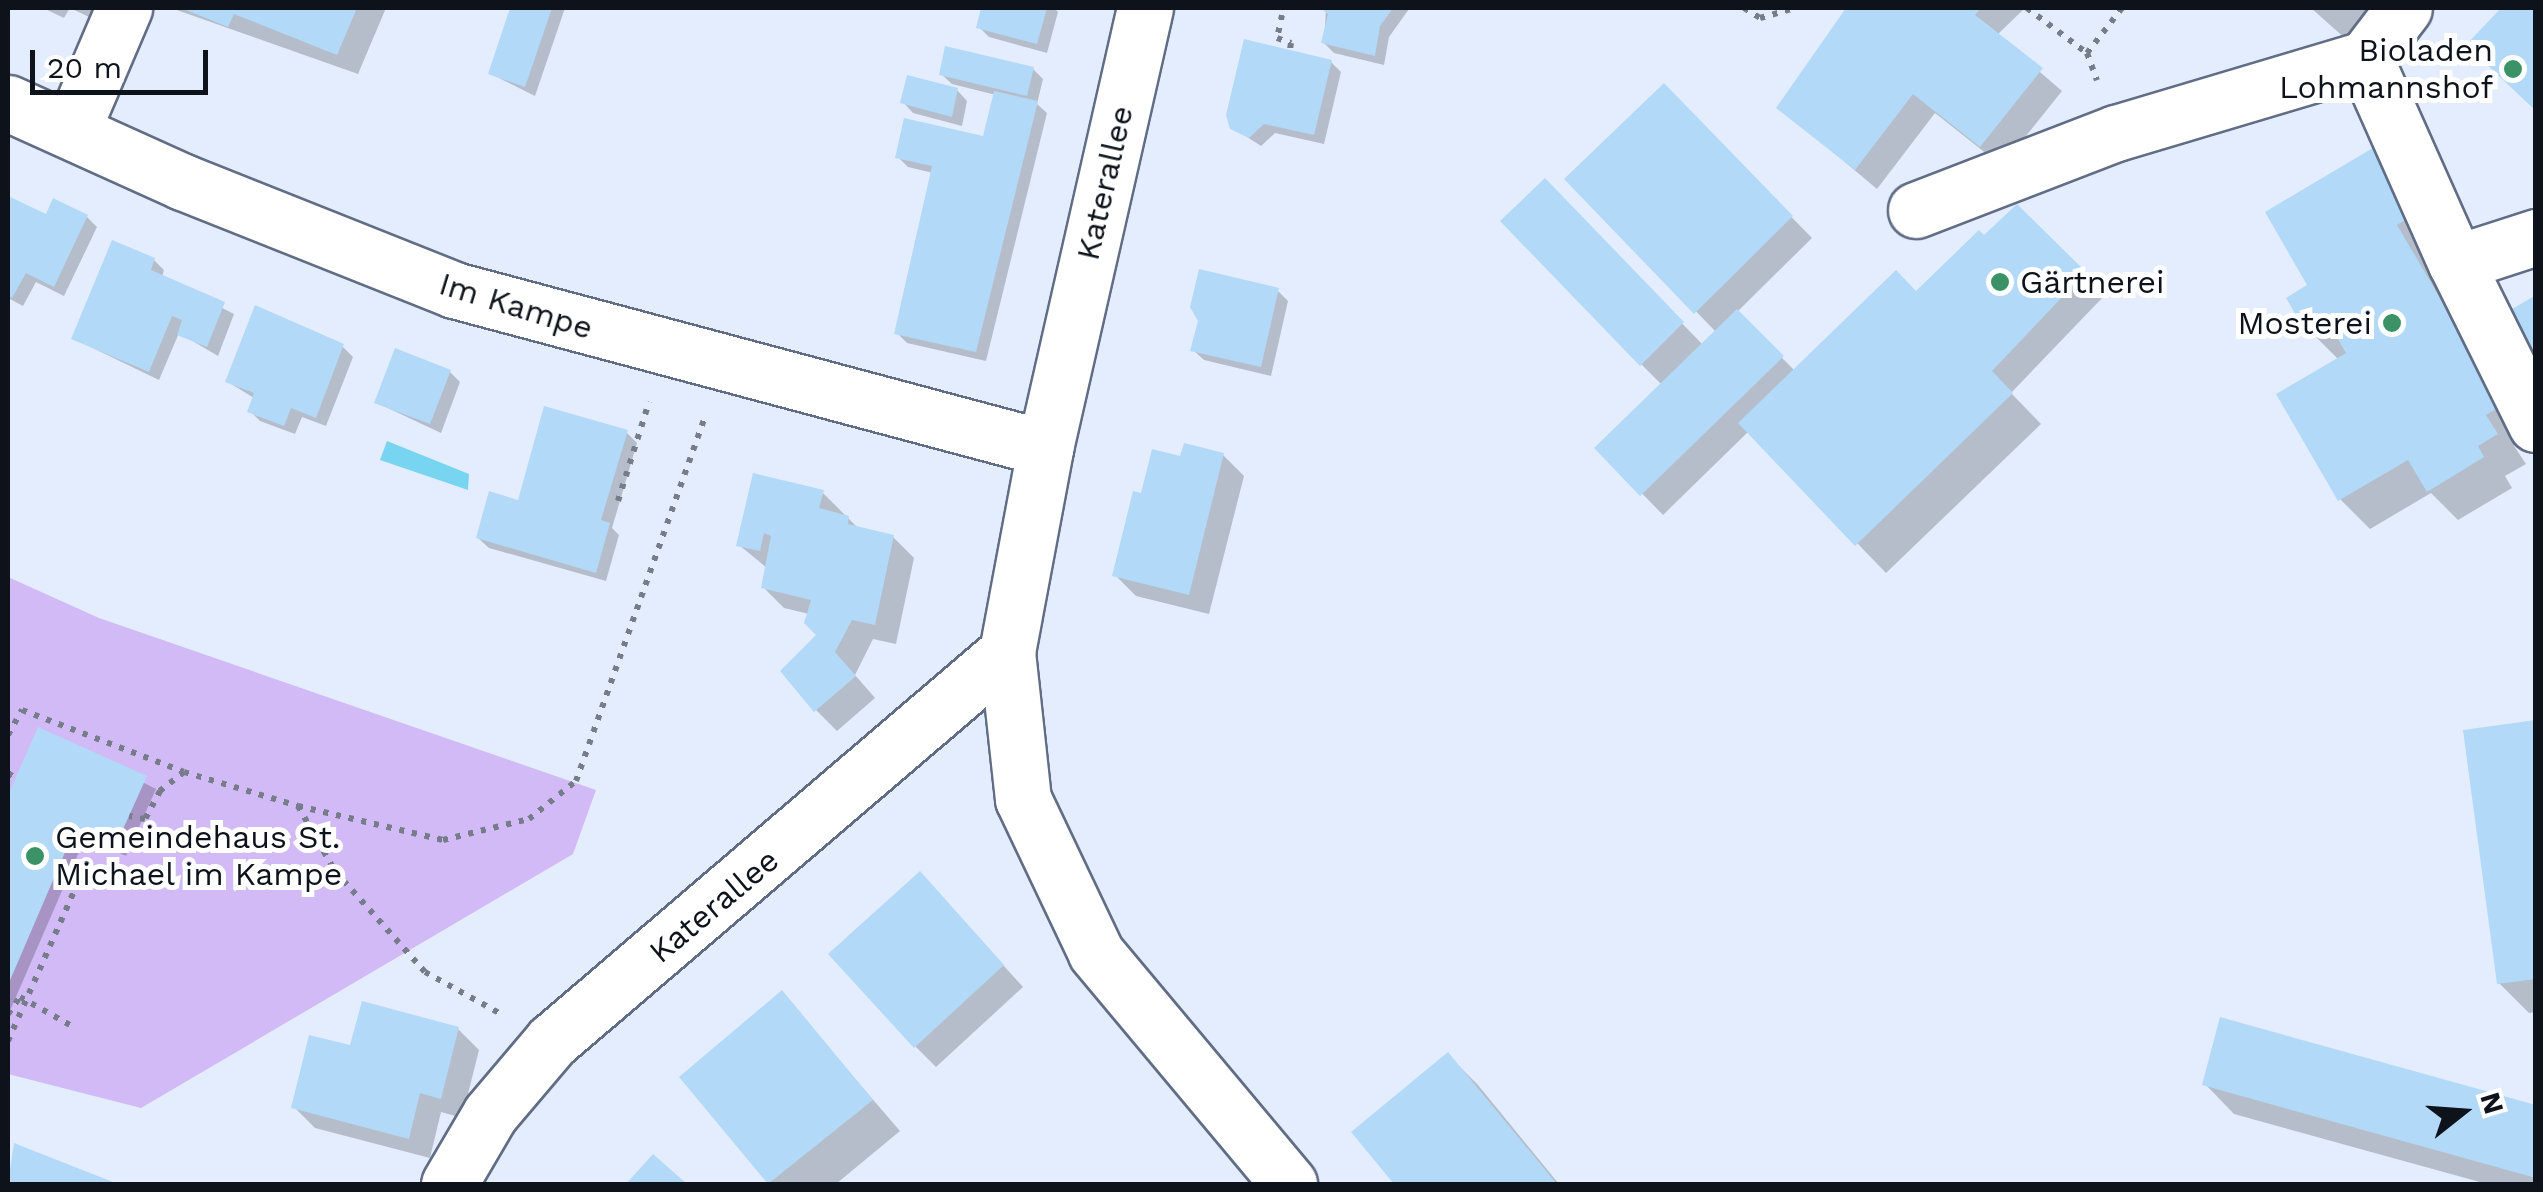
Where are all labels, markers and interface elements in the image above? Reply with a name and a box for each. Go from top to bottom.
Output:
scale bar [35,30,212,92]
place label: Bioladen Lohmannshof [2279,32,2493,107]
text: 20 m [47,50,122,85]
marker: Bioladen Lohmannshof [2502,58,2524,80]
street label: Katerallee [1069,102,1141,264]
place label: Gärtnerei [2020,263,2165,301]
street label: Im Kampe [435,264,597,348]
marker: Gärtnerei [1989,271,2011,293]
place label: Mosterei [2237,304,2372,342]
marker: Mosterei [2381,312,2403,334]
place label: Gemeindehaus St. Michael im Kampe [55,819,343,894]
street label: Katerallee [641,841,787,971]
marker: Gemeindehaus St. Michael im Kampe [24,845,46,867]
north arrow [2413,1062,2513,1162]
text: N [2473,1088,2511,1118]

